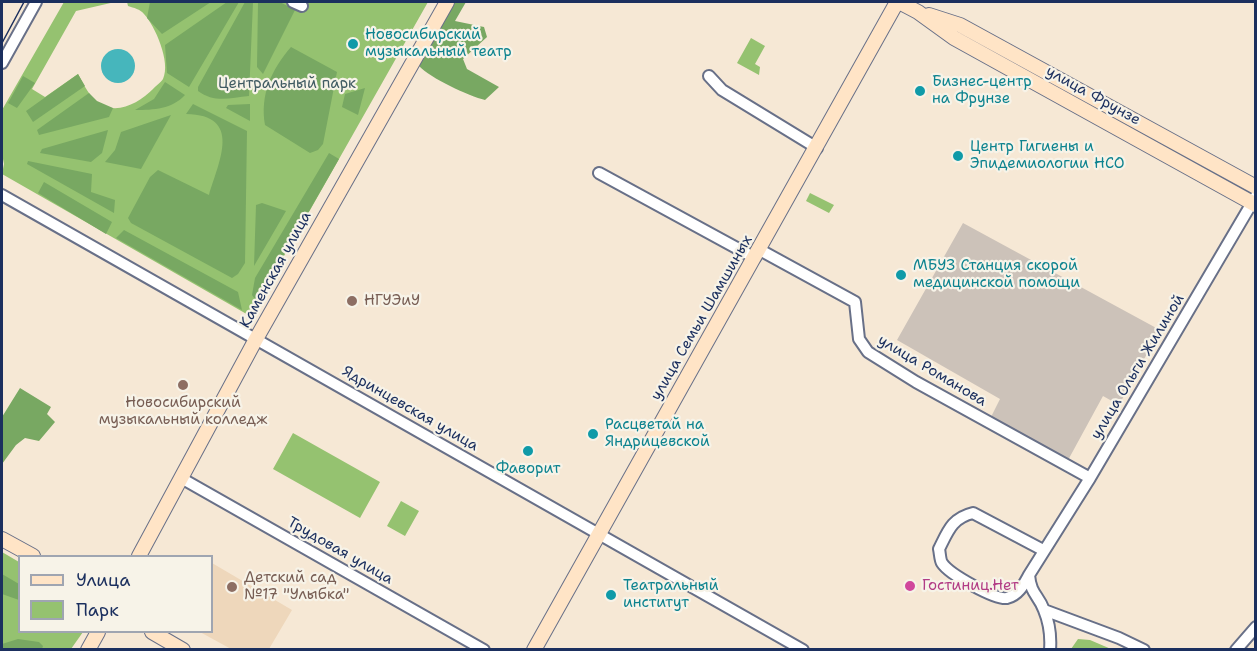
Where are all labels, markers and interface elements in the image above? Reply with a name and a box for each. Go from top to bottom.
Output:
place label: Новосибирский музыкальный театр [365,26,512,61]
marker: Новосибирский музыкальный театр [346,37,360,51]
street label: улица Фрунзе [1043,63,1143,129]
place label: Бизнес-центр на Фрунзе [932,73,1032,108]
park label: Центральный парк [218,75,356,93]
marker: Бизнес-центр на Фрунзе [913,84,927,98]
place label: Центр Гигиены и Эпидемиологии НСО [970,138,1125,173]
marker: Центр Гигиены и Эпидемиологии НСО [951,149,965,163]
street label: Каменская улица [236,209,316,331]
street label: улица Семьи Шамшиных [647,232,757,404]
place label: МБУЗ Станция скорой медицинской помощи [913,257,1080,292]
marker: МБУЗ Станция скорой медицинской помощи [894,268,908,282]
street label: улица Ольги Жилиной [1087,291,1189,443]
place label: НГУЭиУ [364,292,420,310]
marker: НГУЭиУ [345,294,359,308]
street label: улица Романова [874,331,990,411]
street label: Ядринцевская улица [339,363,481,455]
marker: Новосибирский музыкальный колледж [176,378,190,392]
place label: Новосибирский музыкальный колледж [99,394,267,429]
place label: Расцветай на Яндрицевской [605,416,710,451]
marker: Расцветай на Яндрицевской [586,427,600,441]
marker: Фаворит [521,444,535,458]
place label: Фаворит [496,460,560,478]
street label: Трудовая улица [284,513,396,589]
legend [18,555,213,633]
text: Улица [76,568,130,592]
place label: Детский сад №17 "Улыбка" [244,569,349,604]
place label: Театральный институт [623,577,718,612]
place label: Гостиниц.Нет [922,577,1019,595]
marker: Гостиниц.Нет [903,579,917,593]
marker: Детский сад №17 "Улыбка" [225,580,239,594]
marker: Театральный институт [604,588,618,602]
text: Парк [76,598,119,622]

